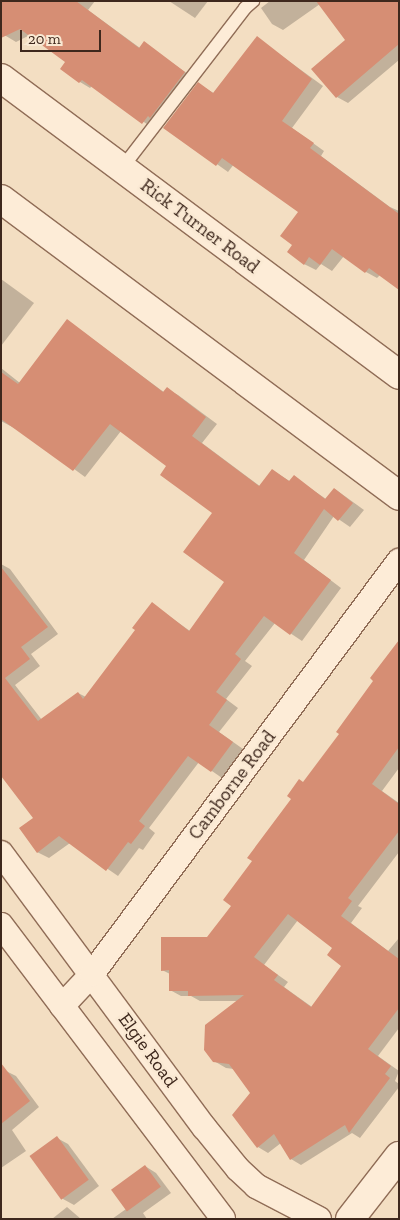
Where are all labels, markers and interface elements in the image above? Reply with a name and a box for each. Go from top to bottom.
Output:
scale bar [22,20,104,52]
text: 20 m [28,30,61,48]
street label: Rick Turner Road [136,174,264,278]
street label: Camborne Road [184,726,280,844]
street label: Elgie Road [113,1008,183,1092]

